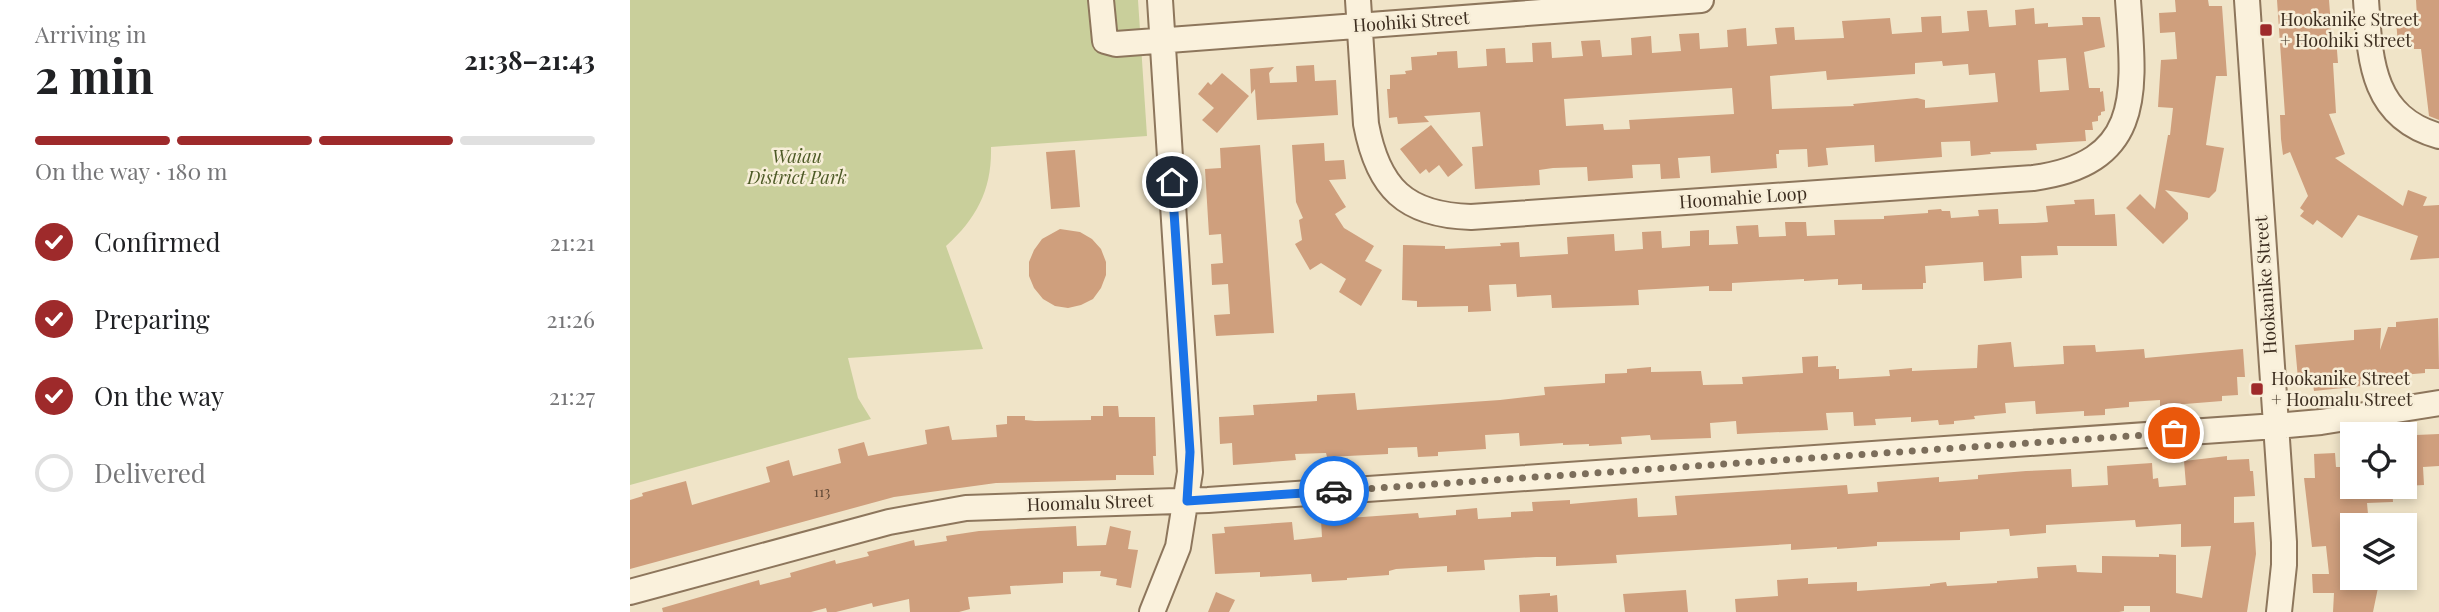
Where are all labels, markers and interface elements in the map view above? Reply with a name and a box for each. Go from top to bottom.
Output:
street label: Hoohiki Street [1352,5,1471,37]
place label: Hookanike Street + Hoohiki Street [2280,7,2419,52]
text: Arriving in [35,18,147,49]
marker: Hookanike Street + Hoohiki Street [2258,22,2274,38]
text: 21:38–21:43 [464,42,595,77]
text: 2 min [35,44,154,106]
park label: Waiau District Park [746,144,847,189]
pin [1142,152,1202,212]
text: On the way · 180 m [35,155,227,186]
icon: home [1153,163,1191,201]
street label: Hoomahie Loop [1678,181,1808,213]
street label: Hookanike Street [2248,214,2282,355]
icon: check [35,223,73,261]
text: Confirmed [94,224,221,259]
text: 21:21 [550,226,595,257]
icon: check [35,300,73,338]
text: Preparing [94,301,210,336]
text: 21:26 [546,303,595,334]
place label: Hookanike Street + Hoomalu Street [2271,366,2413,411]
icon: check [35,377,73,415]
text: On the way [94,378,224,413]
text: 21:27 [549,380,595,411]
marker: Hookanike Street + Hoomalu Street [2249,381,2265,397]
pin [2144,403,2204,463]
icon: bag [2155,414,2193,452]
map controls [2340,422,2417,590]
button: locate [2340,422,2417,499]
text: Delivered [94,455,206,490]
courier [1299,456,1369,526]
icon: car [1315,472,1353,510]
house number: 113 [814,482,830,501]
street label: Hoomalu Street [1026,488,1154,516]
button: layers [2340,513,2417,590]

